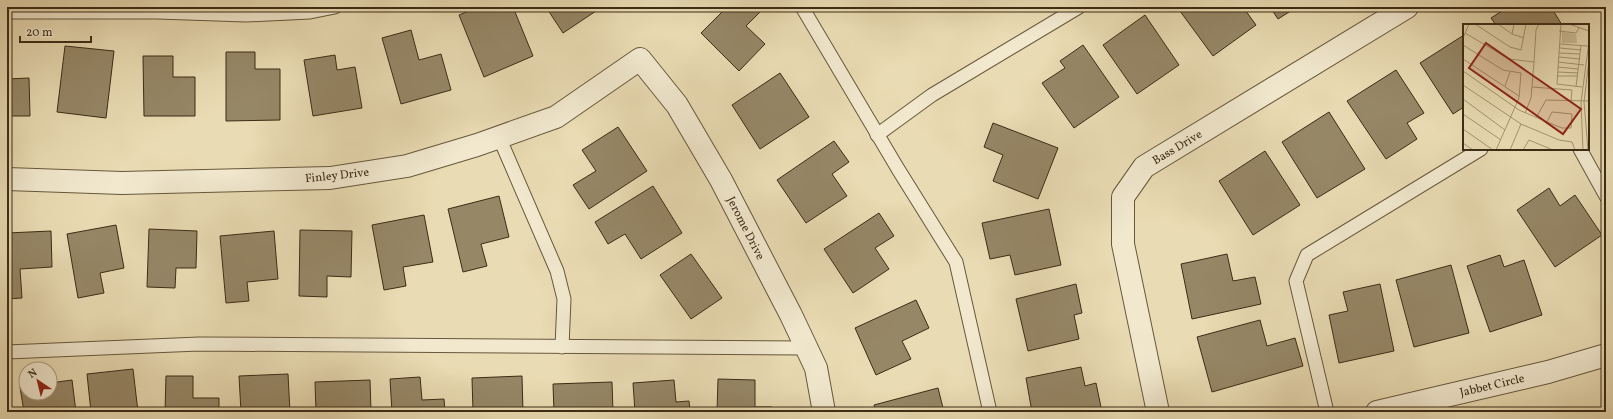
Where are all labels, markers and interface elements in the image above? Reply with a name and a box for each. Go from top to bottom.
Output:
scale bar [20,18,91,44]
inset map [1463,24,1589,150]
text: 20 m [26,25,53,41]
street label: Bass Drive [1150,127,1206,169]
street label: Finley Drive [304,165,370,187]
street label: Jerome Drive [722,194,768,263]
north arrow [18,361,58,401]
text: N [26,366,41,382]
street label: Jabbet Circle [1458,371,1526,401]

